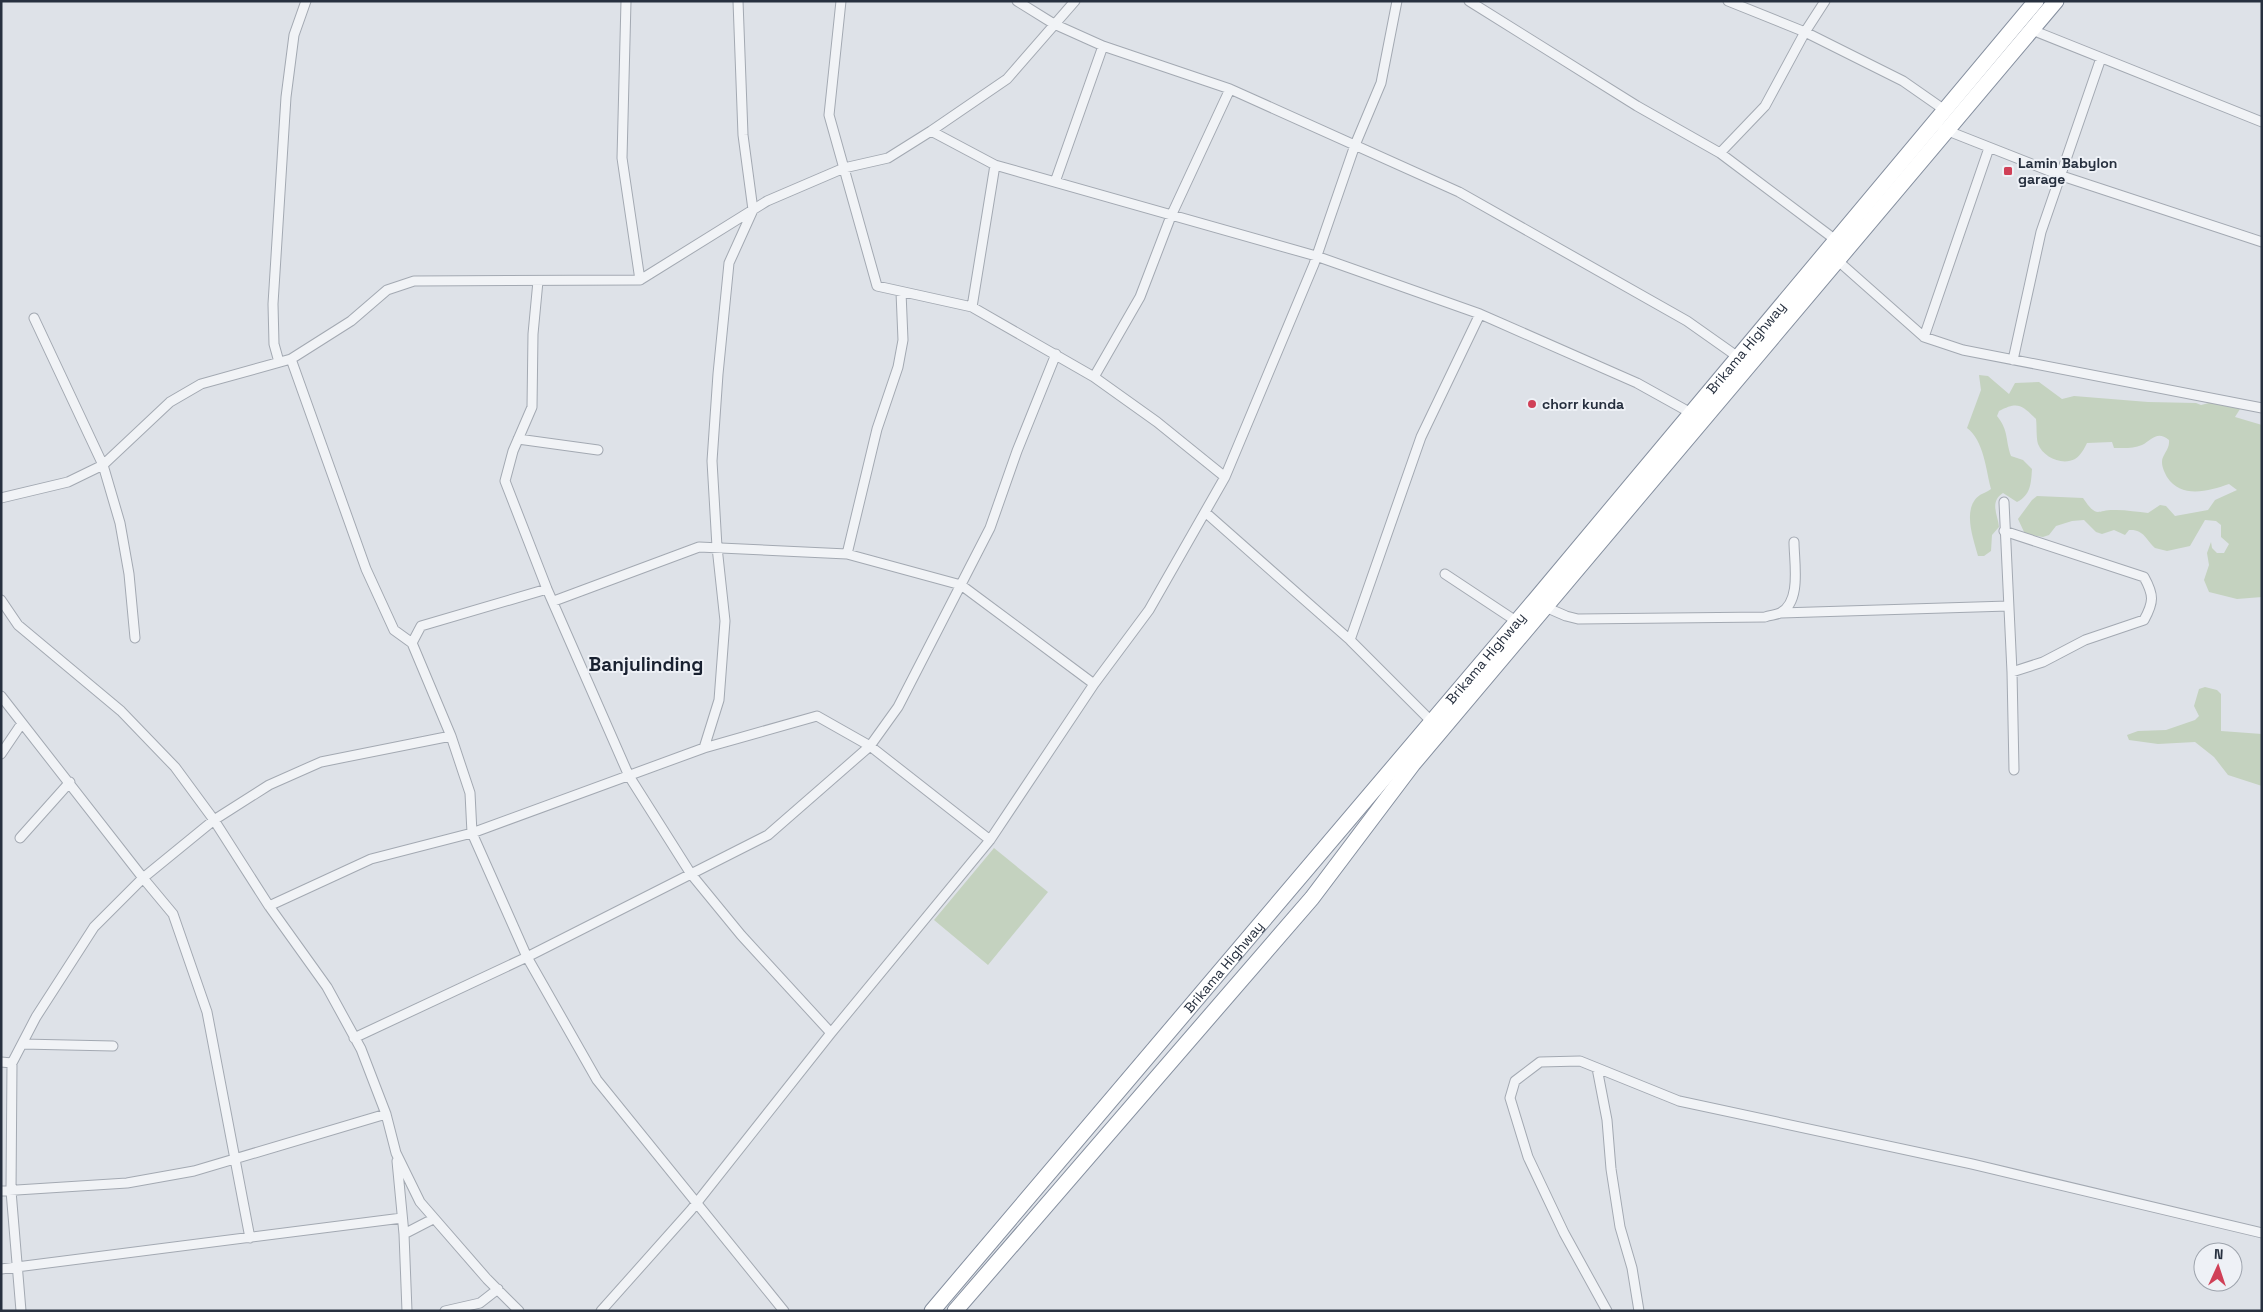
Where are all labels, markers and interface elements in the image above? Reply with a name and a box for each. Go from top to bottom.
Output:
place label: Lamin Babylon garage [2018,154,2117,188]
marker: Lamin Babylon garage [2002,165,2014,177]
street label: Brikama Highway [1702,298,1790,398]
place label: chorr kunda [1542,395,1624,413]
marker: chorr kunda [1526,398,1538,410]
street label: Brikama Highway [1442,609,1530,708]
district label: Banjulinding [589,652,703,677]
street label: Brikama Highway [1180,917,1268,1017]
north arrow [2193,1242,2243,1292]
text: N [2214,1245,2224,1263]

